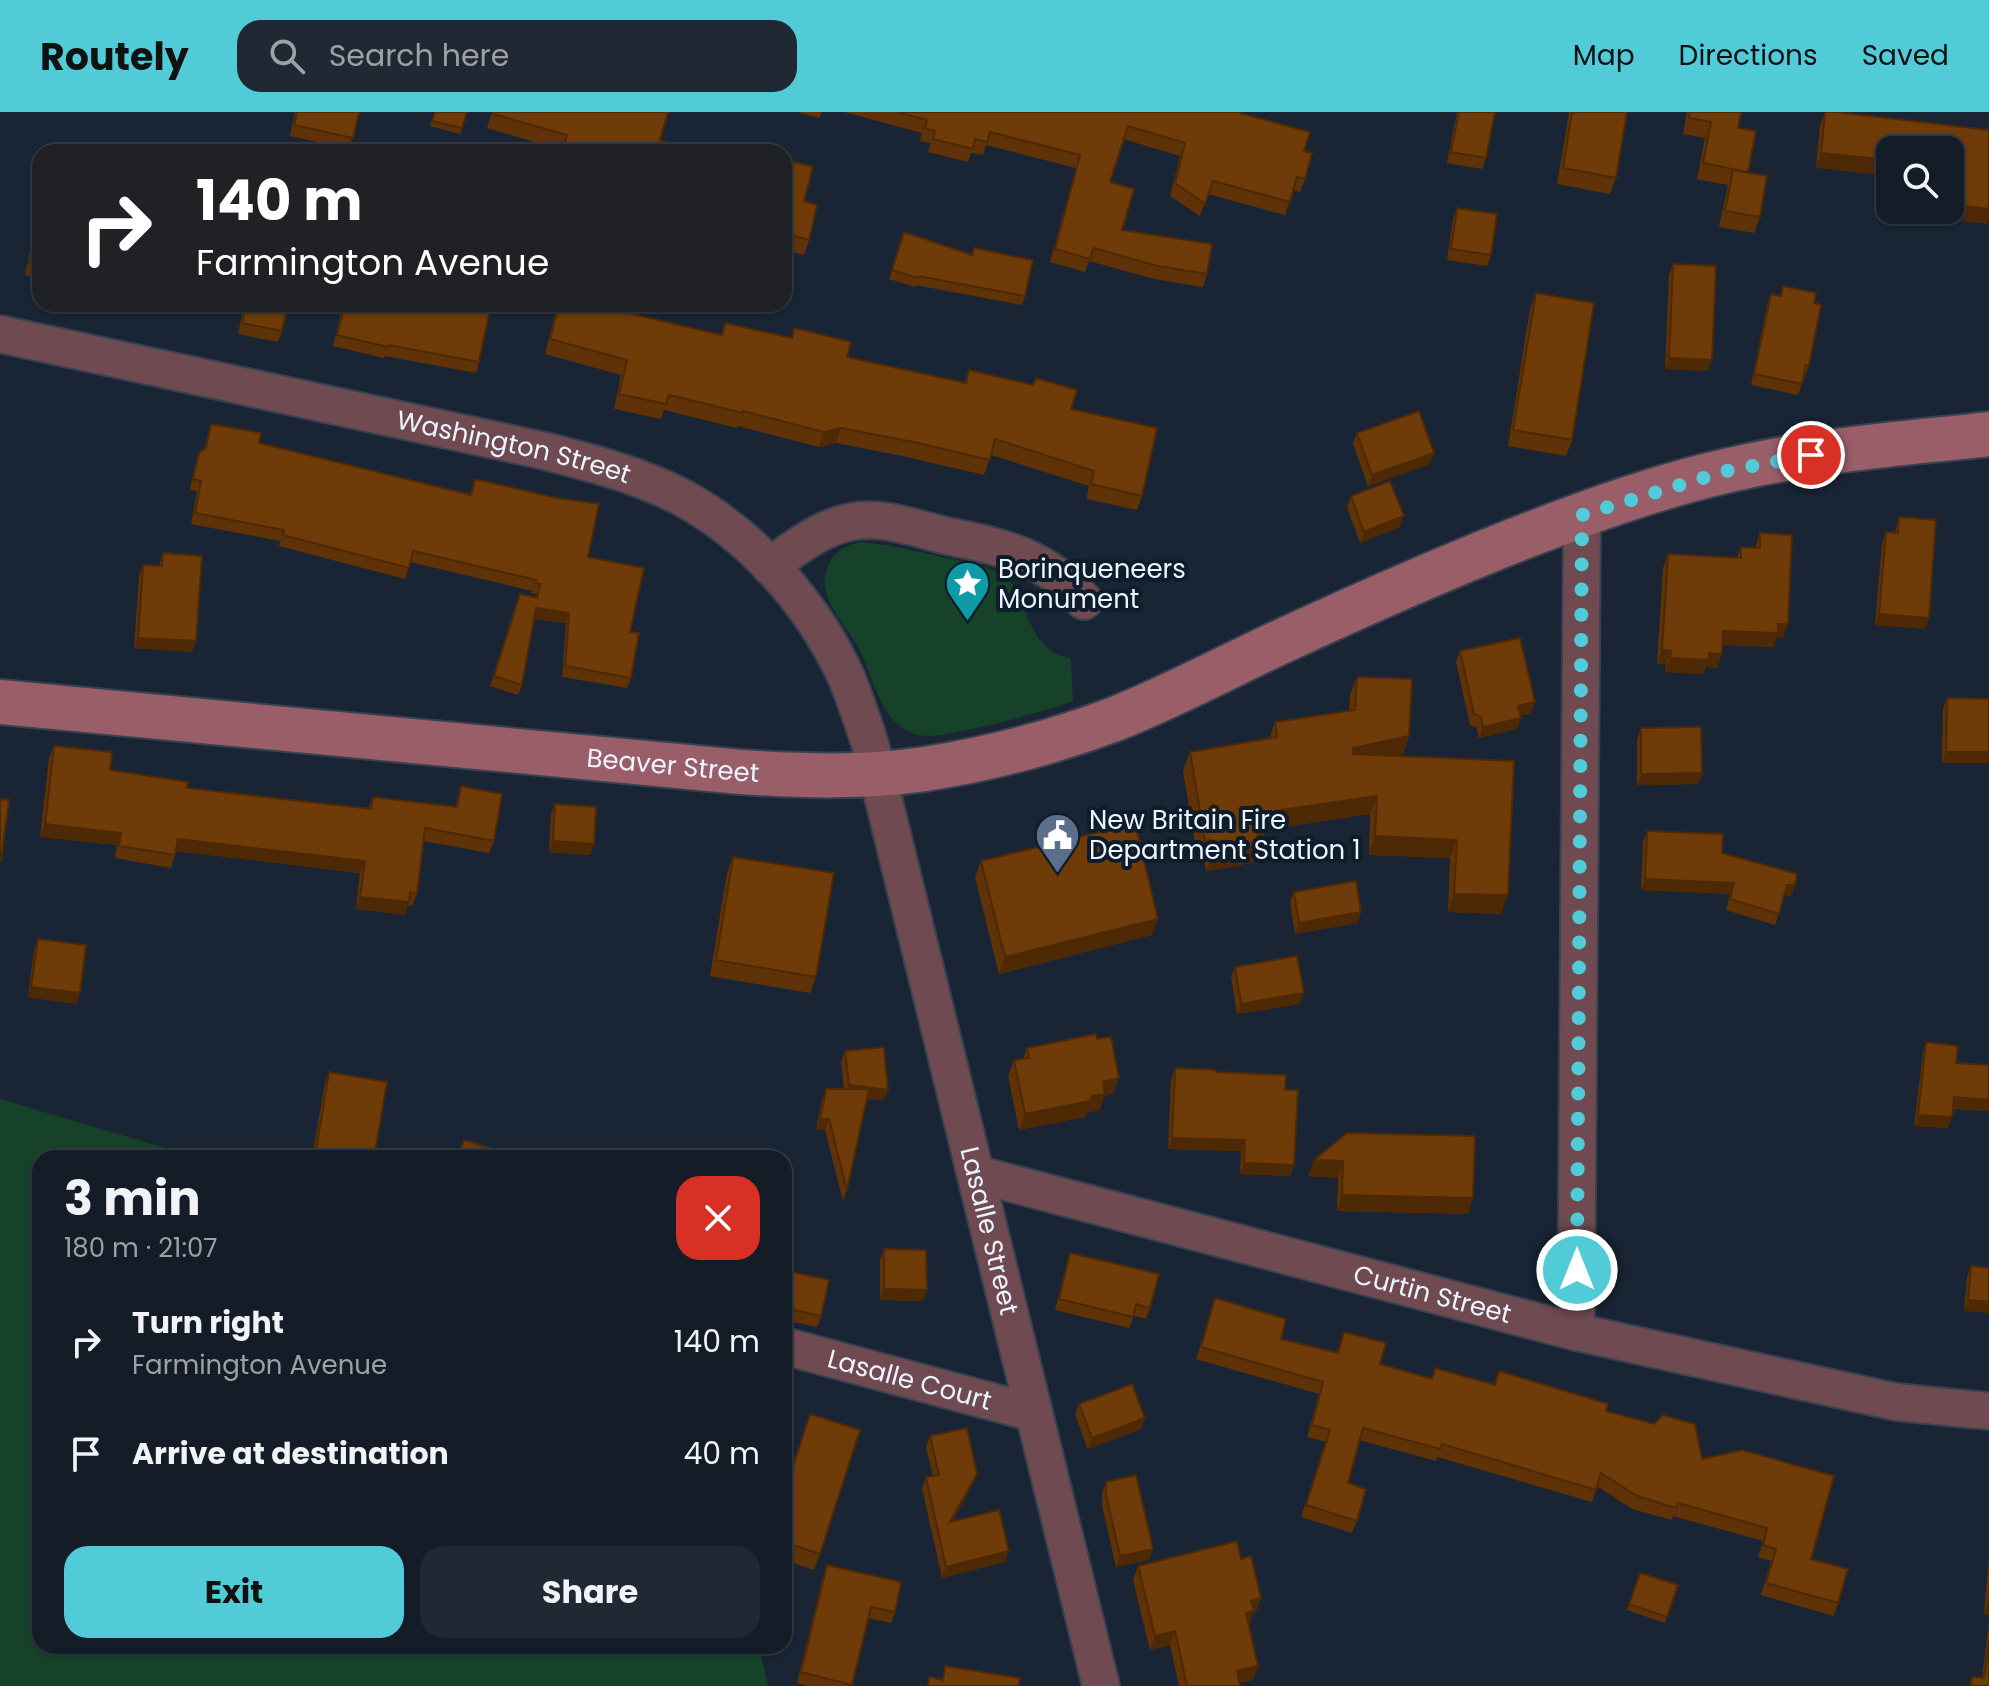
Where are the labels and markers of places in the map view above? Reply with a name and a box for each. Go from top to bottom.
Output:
pin [1777,421,1845,489]
place label: Borinqueneers Monument [998,551,1186,617]
place icon: Borinqueneers Monument [943,560,991,623]
place label: New Britain Fire Department Station 1 [1089,802,1360,868]
public building icon: New Britain Fire Department Station 1 [1034,811,1082,874]

